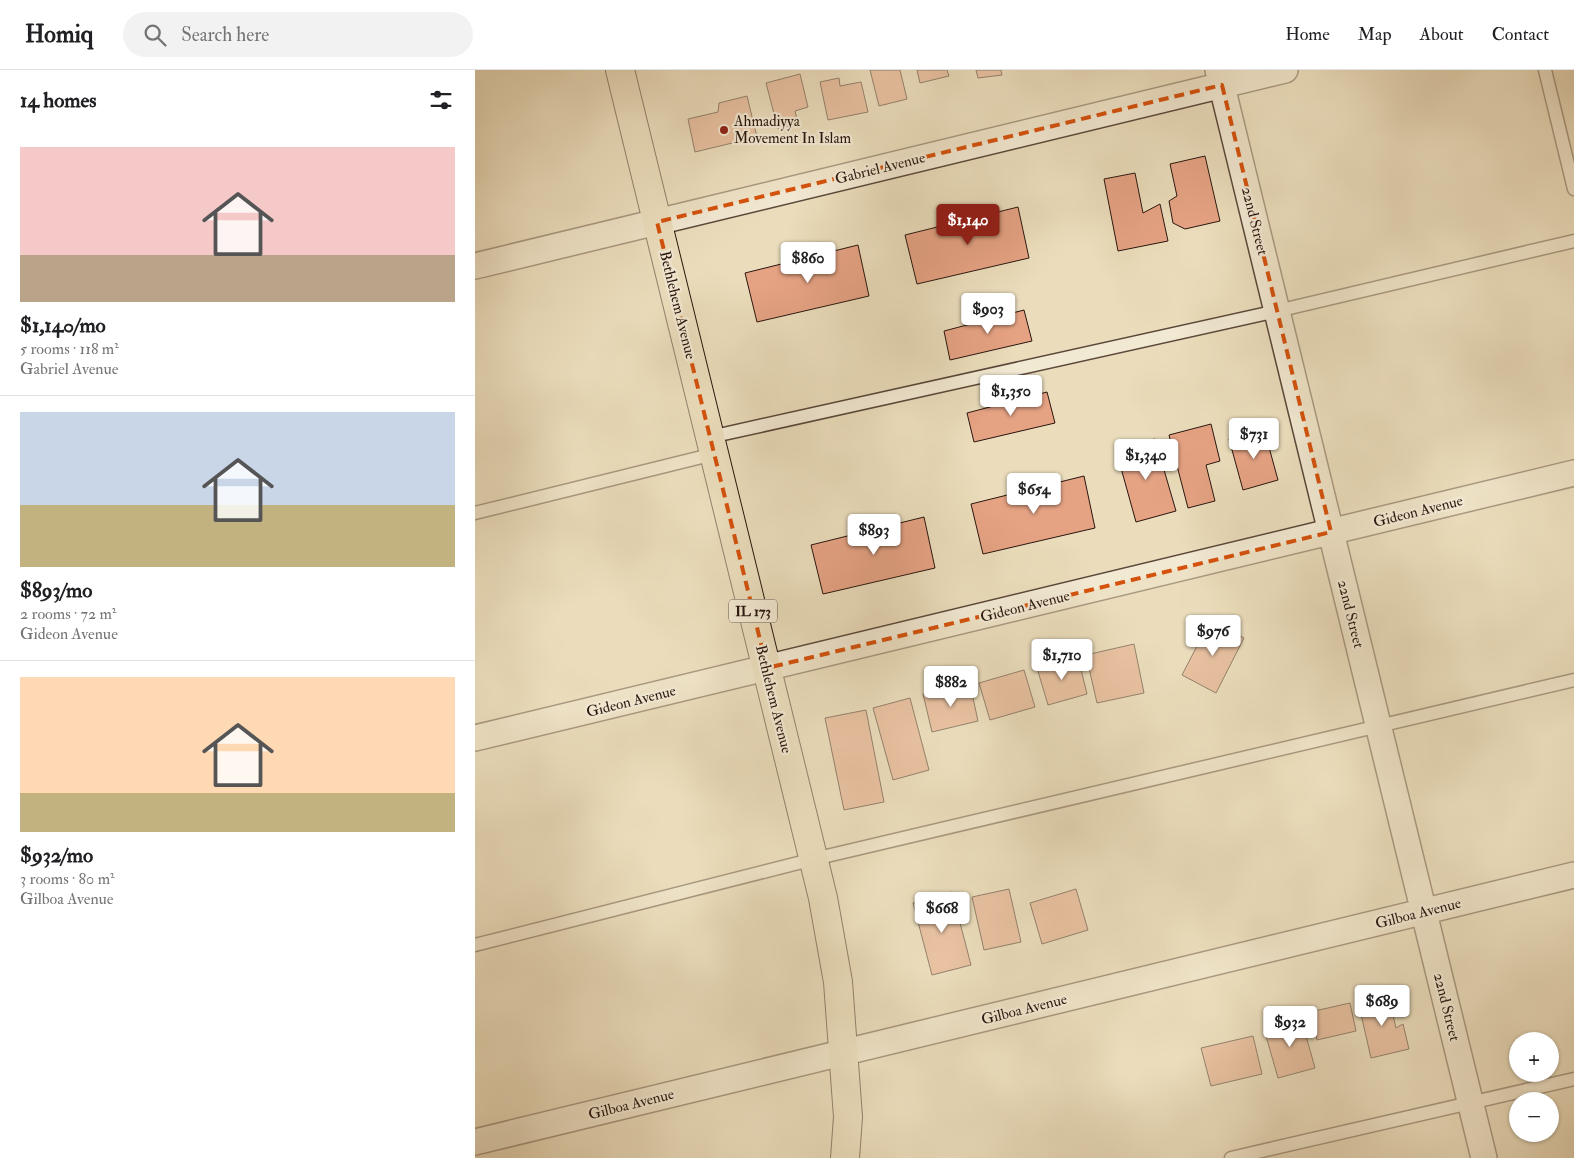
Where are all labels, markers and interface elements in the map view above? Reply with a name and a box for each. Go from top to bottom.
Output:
search box [123,12,473,57]
text: Homiq [25,19,93,50]
icon: search [141,21,169,49]
text: Search here [181,23,269,47]
text: Home [1285,23,1330,46]
text: Map [1358,23,1392,46]
text: About [1420,23,1464,46]
text: Contact [1492,23,1549,46]
icon: filters [427,86,455,114]
text: 14 homes [20,87,97,114]
place label: Ahmadiyya Movement In Islam [733,112,852,148]
marker: Ahmadiyya Movement In Islam [718,124,730,136]
street label: Gabriel Avenue [833,148,927,189]
icon: home [193,179,283,269]
street label: 22nd Street [1237,185,1272,257]
pin: $1,140 [927,204,1009,246]
text: $1,140 [947,210,989,230]
pin: $860 [778,242,838,284]
text: $860 [792,248,824,268]
street label: Bethlehem Avenue [655,249,700,361]
pin: $903 [958,292,1018,335]
text: $903 [972,299,1004,319]
text: $1,140/mo [20,312,106,339]
text: 5 rooms · 118 m² [20,339,119,359]
text: Gabriel Avenue [20,359,118,379]
pin: $1,350 [970,374,1052,417]
text: $1,350 [991,381,1031,401]
pin: $731 [1224,418,1284,460]
text: $731 [1240,424,1268,444]
pin: $1,340 [1105,438,1187,481]
icon: home [193,445,283,535]
text: $1,340 [1125,445,1167,465]
pin: $654 [1004,472,1064,515]
text: $654 [1018,479,1050,499]
street label: Gideon Avenue [1371,491,1465,532]
pin: $893 [844,514,904,556]
text: $893 [859,520,889,540]
text: $893/mo [20,577,92,604]
street label: 22nd Street [1333,578,1368,650]
street label: Gideon Avenue [978,586,1072,627]
road number: IL 173 [729,600,777,622]
text: 2 rooms · 72 m² [20,604,116,624]
pin: $976 [1183,614,1243,657]
text: $976 [1197,621,1229,641]
text: Gideon Avenue [20,624,118,644]
pin: $1,710 [1021,638,1103,681]
street label: Bethlehem Avenue [751,643,796,755]
text: $1,710 [1042,645,1082,665]
pin: $882 [921,666,981,708]
text: $882 [935,672,967,692]
street label: Gideon Avenue [584,681,678,722]
icon: home [193,710,283,800]
text: $932/mo [20,842,93,869]
text: 3 rooms · 80 m² [20,869,115,889]
text: Gilboa Avenue [20,889,114,909]
pin: $668 [912,892,972,934]
street label: Gilboa Avenue [1373,894,1463,933]
text: $668 [926,898,958,918]
street label: 22nd Street [1429,971,1464,1043]
pin: $689 [1352,984,1412,1027]
street label: Gilboa Avenue [979,990,1069,1029]
text: $689 [1366,991,1398,1011]
pin: $932 [1260,1006,1320,1048]
text: $932 [1274,1012,1306,1032]
map controls [1509,1032,1559,1142]
button: + [1509,1032,1559,1082]
street label: Gilboa Avenue [586,1085,676,1124]
button: − [1509,1092,1559,1142]

